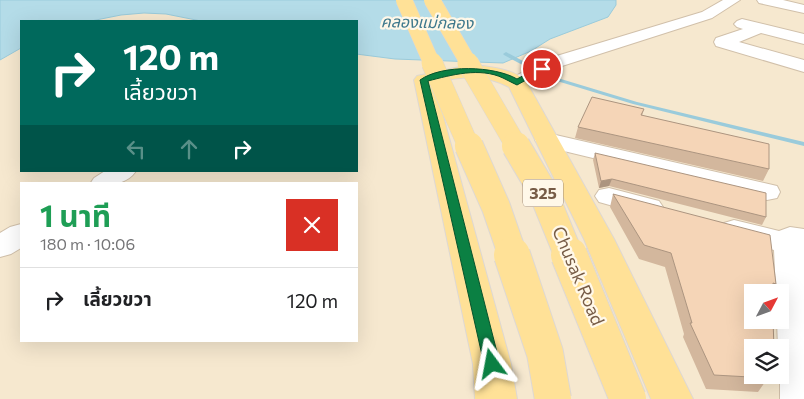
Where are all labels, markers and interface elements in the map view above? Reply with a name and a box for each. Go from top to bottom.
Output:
water label: คลองแม่กลอง [381,11,475,32]
text: 120 m [123,34,219,77]
icon: right [40,40,105,105]
pin [521,48,563,90]
icon: arrive [528,55,556,83]
text: เลี้ยวขวา [123,78,198,105]
icon: left [122,135,150,163]
icon: ahead [175,135,203,163]
icon: right [228,135,256,163]
road number: 325 [523,180,563,207]
text: 1 นาที [40,196,111,233]
button: close [286,199,338,251]
street label: Chusak Road [548,223,610,328]
text: 180 m · 10:06 [40,234,135,253]
north arrow [744,284,789,329]
map controls [744,284,789,384]
icon: right [40,286,68,314]
text: เลี้ยวขวา [83,287,152,310]
text: 120 m [287,289,338,312]
position arrow [465,337,517,389]
button: layers [744,339,789,384]

